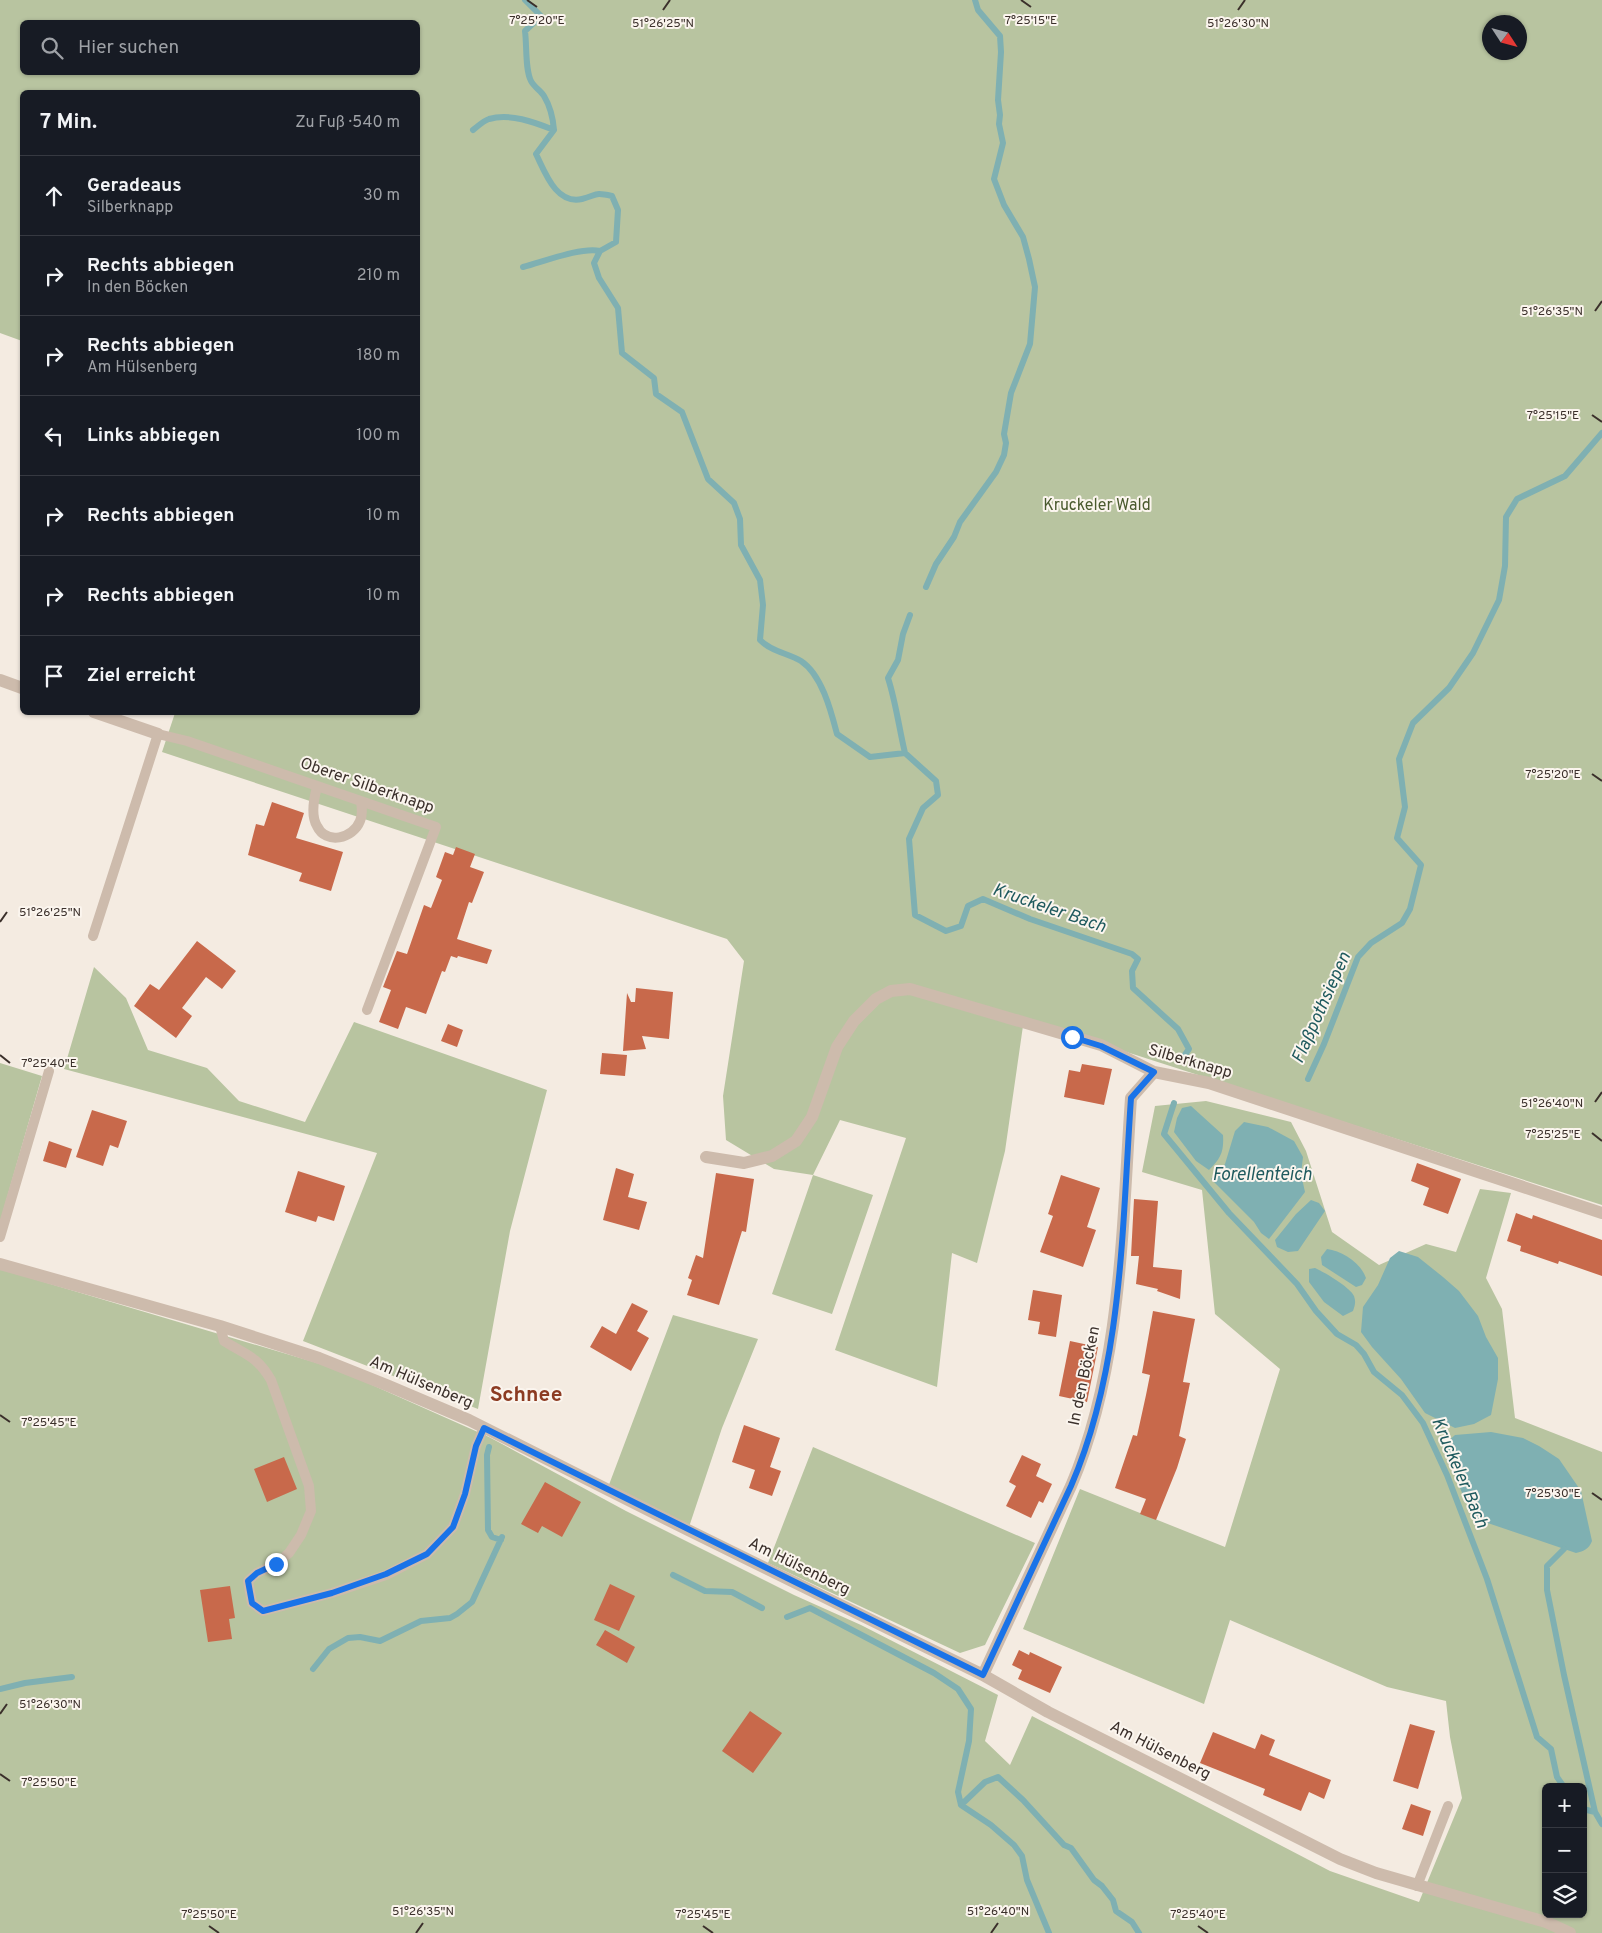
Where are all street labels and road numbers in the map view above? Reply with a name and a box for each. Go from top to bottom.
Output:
street label: Oberer Silberknapp [297,754,437,818]
street label: Silberknapp [1146,1040,1234,1084]
street label: In den Böcken [1065,1324,1105,1428]
street label: Am Hülsenberg [366,1352,476,1414]
street label: Am Hülsenberg [745,1534,853,1600]
street label: Am Hülsenberg [1106,1717,1214,1785]

